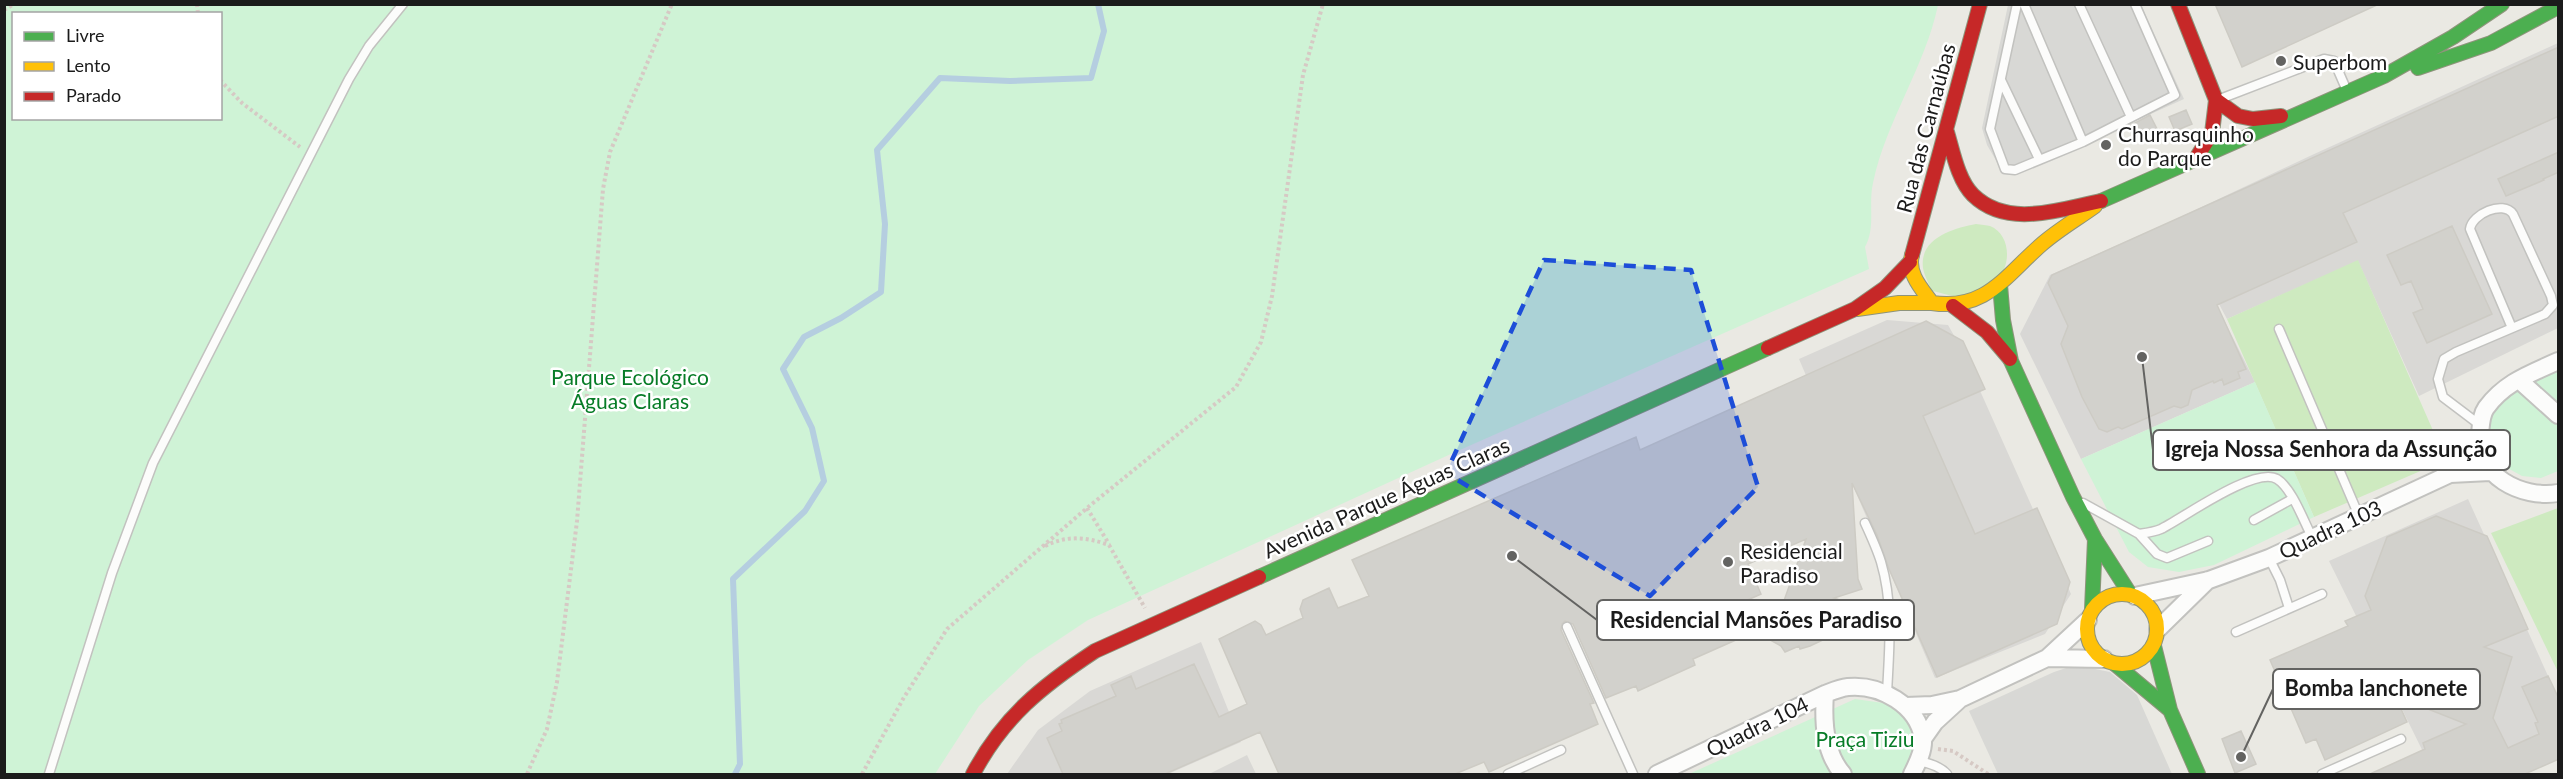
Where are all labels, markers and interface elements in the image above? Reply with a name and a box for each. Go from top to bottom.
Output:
legend [12,12,222,120]
text: Livre [66,24,105,46]
street label: Rua das Carnaúbas [1890,41,1960,215]
place label: Superbom [2293,49,2387,74]
text: Lento [66,54,111,76]
marker: Superbom [2274,54,2288,68]
text: Parado [66,84,121,106]
place label: Churrasquinho do Parque [2118,121,2254,170]
marker: Churrasquinho do Parque [2099,138,2113,152]
park label: Parque Ecológico Águas Claras [551,364,709,413]
callout: Igreja Nossa Senhora da Assunção [2153,430,2510,470]
street label: Avenida Parque Águas Claras [1259,431,1513,563]
text: Igreja Nossa Senhora da Assunção [2165,435,2497,462]
street label: Quadra 103 [2275,494,2385,564]
place label: Residencial Paradiso [1740,538,1843,587]
marker: Residencial Paradiso [1721,555,1735,569]
callout: Residencial Mansões Paradiso [1597,600,1914,640]
text: Residencial Mansões Paradiso [1610,606,1902,633]
callout: Bomba lanchonete [2273,669,2480,709]
text: Bomba lanchonete [2285,674,2468,701]
street label: Quadra 104 [1702,691,1812,761]
park label: Praça Tiziu [1815,726,1915,751]

